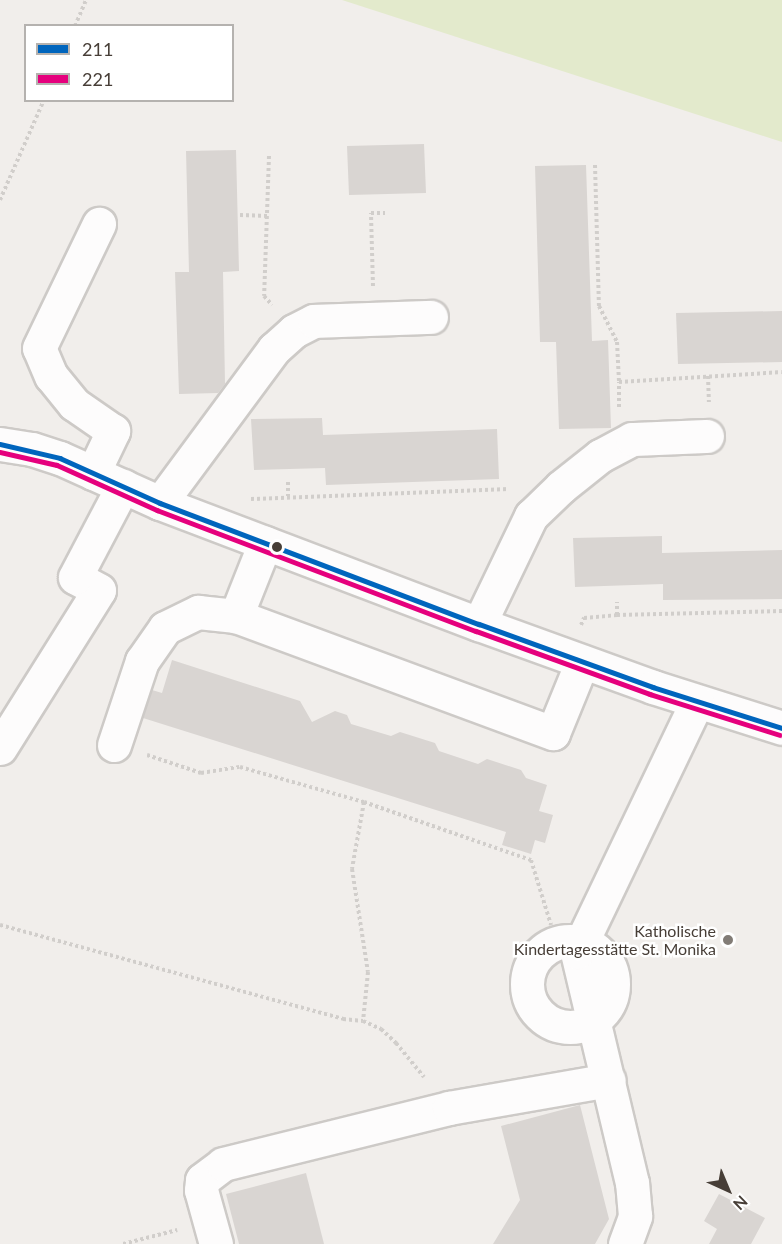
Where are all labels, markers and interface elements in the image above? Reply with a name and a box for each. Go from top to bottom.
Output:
legend [24,24,234,102]
text: 211 [82,38,113,60]
text: 221 [82,68,113,90]
unlabelled marker [271,541,283,553]
place label: Katholische Kindertagesstätte St. Monika [514,921,716,959]
marker: Katholische Kindertagesstätte St. Monika [721,933,735,947]
north arrow [698,1160,758,1220]
text: N [730,1192,752,1214]

